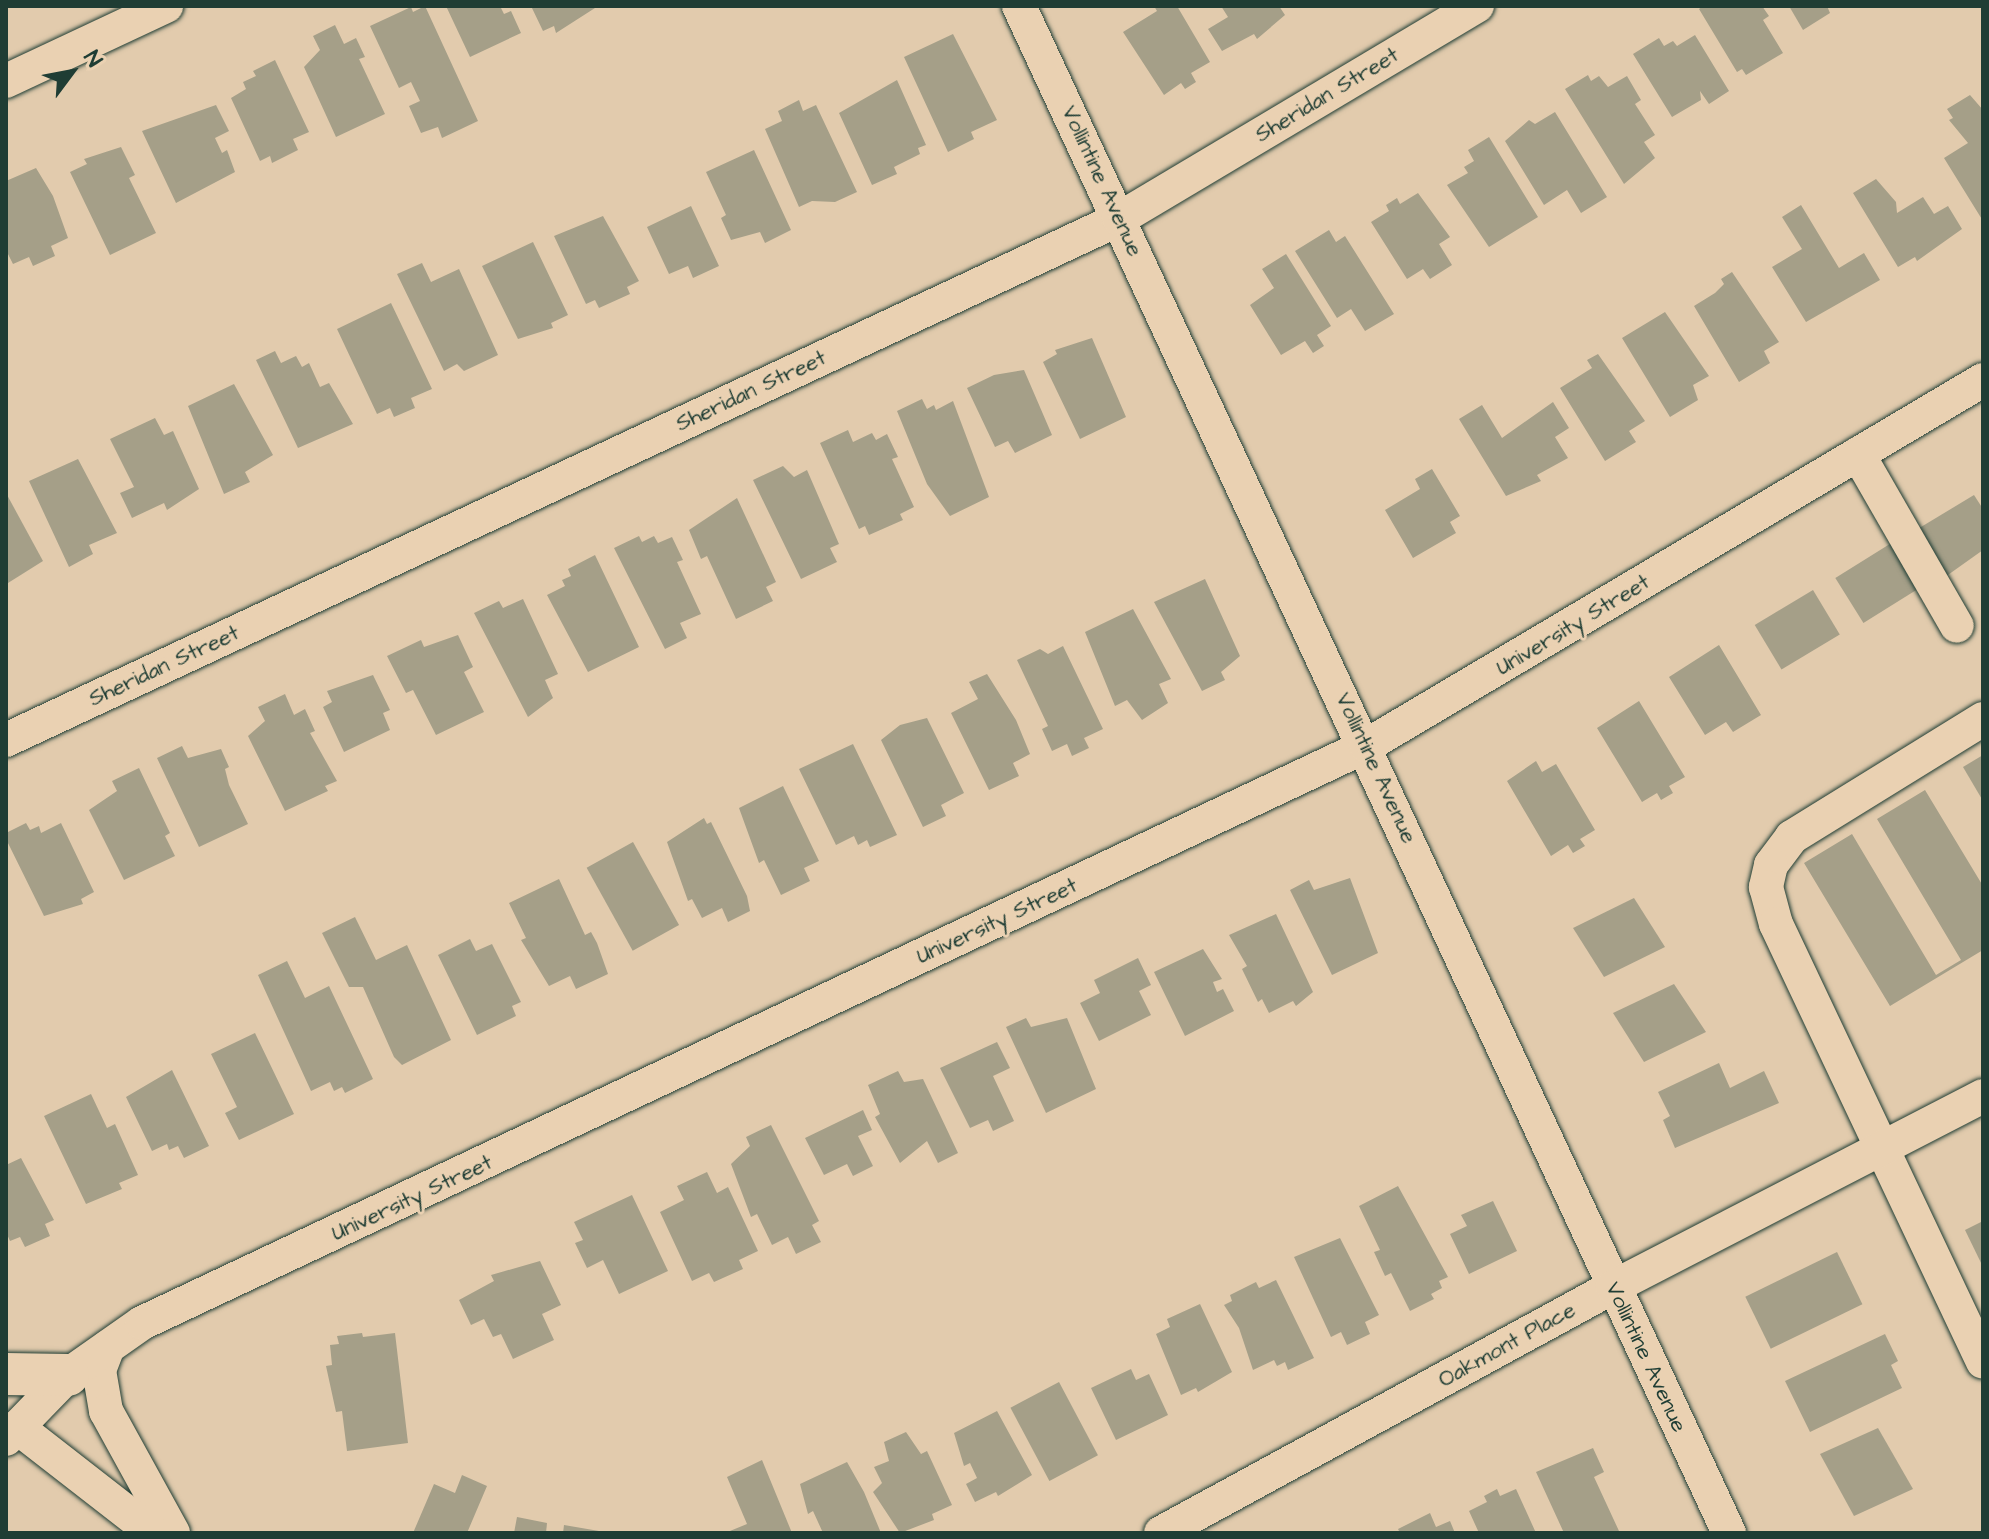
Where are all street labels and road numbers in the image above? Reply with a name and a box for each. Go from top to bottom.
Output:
street label: Sheridan Street [1251,42,1403,148]
street label: Vollintine Avenue [1056,102,1148,260]
street label: Sheridan Street [672,345,830,437]
street label: University Street [1492,569,1654,681]
street label: Sheridan Street [85,620,243,712]
street label: Vollintine Avenue [1330,689,1422,847]
street label: University Street [913,872,1081,970]
street label: University Street [328,1149,496,1247]
street label: Vollintine Avenue [1600,1278,1692,1436]
street label: Oakmont Place [1434,1297,1580,1393]

